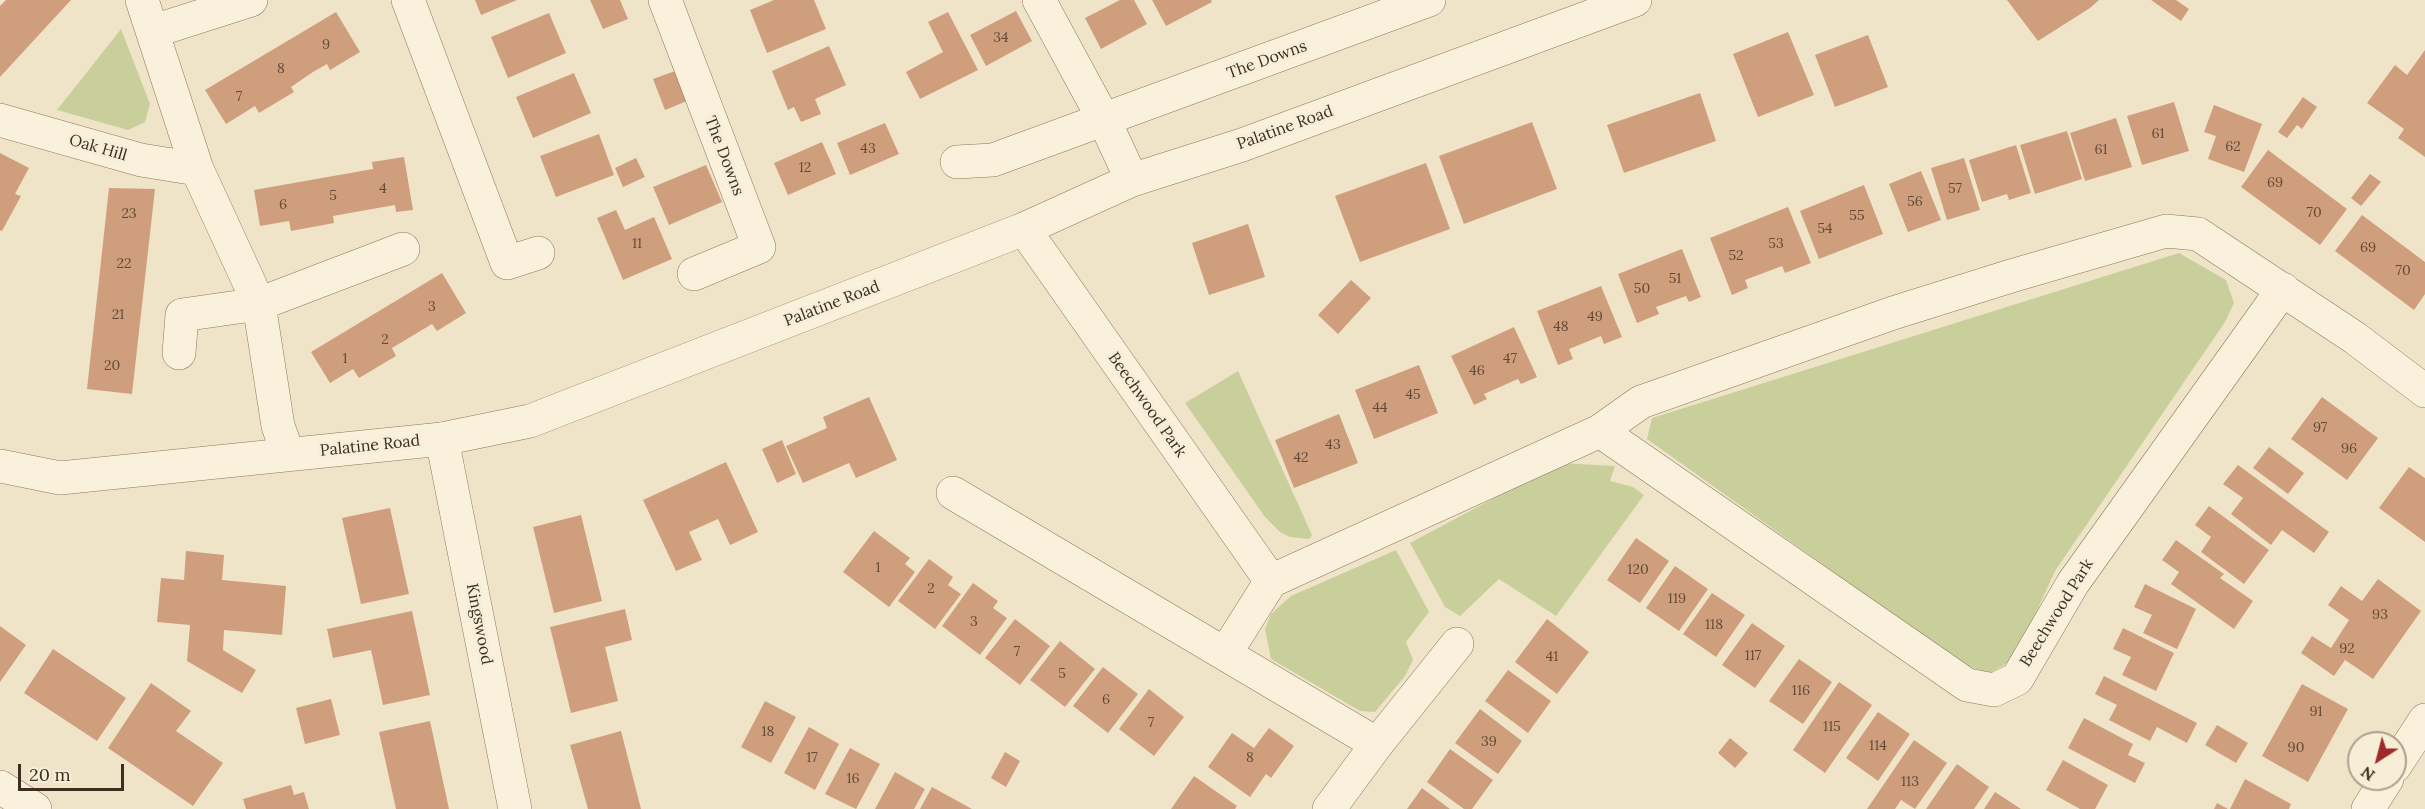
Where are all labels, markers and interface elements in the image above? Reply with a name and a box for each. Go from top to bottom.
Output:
house number: 34 [993,30,1009,46]
house number: 9 [322,37,330,53]
street label: The Downs [1224,37,1310,83]
house number: 8 [277,61,285,77]
house number: 7 [236,89,242,105]
street label: Palatine Road [1234,102,1336,154]
street label: The Downs [700,113,748,199]
house number: 61 [2151,126,2165,142]
street label: Oak Hill [67,131,129,165]
house number: 62 [2225,139,2241,155]
house number: 43 [860,141,876,157]
house number: 61 [2094,142,2108,158]
house number: 12 [799,160,811,176]
house number: 69 [2267,175,2283,191]
house number: 4 [379,181,387,197]
house number: 57 [1948,181,1962,197]
house number: 5 [329,188,337,204]
house number: 56 [1907,194,1923,210]
house number: 6 [279,197,287,213]
house number: 70 [2306,205,2322,221]
house number: 23 [121,206,137,222]
house number: 55 [1849,208,1865,224]
house number: 54 [1817,221,1833,237]
house number: 11 [632,236,642,252]
house number: 53 [1768,236,1784,252]
house number: 69 [2360,240,2376,256]
house number: 52 [1728,248,1744,264]
house number: 22 [116,256,132,272]
house number: 70 [2395,263,2411,279]
house number: 51 [1669,271,1681,287]
street label: Palatine Road [782,277,882,331]
house number: 50 [1634,281,1650,297]
house number: 3 [428,299,436,315]
house number: 21 [112,307,124,323]
house number: 49 [1587,309,1603,325]
house number: 48 [1553,319,1569,335]
house number: 2 [381,332,389,348]
street label: Beechwood Park [1104,349,1190,461]
house number: 1 [342,351,348,367]
house number: 47 [1503,351,1517,367]
house number: 20 [104,358,120,374]
house number: 46 [1469,363,1485,379]
house number: 45 [1405,387,1421,403]
house number: 44 [1372,400,1388,416]
house number: 97 [2313,420,2327,436]
street label: Palatine Road [319,431,421,461]
house number: 43 [1325,437,1341,453]
house number: 96 [2341,441,2357,457]
house number: 42 [1293,450,1309,466]
street label: Beechwood Park [2016,556,2098,670]
house number: 1 [875,560,881,576]
house number: 120 [1627,562,1649,578]
house number: 2 [927,581,935,597]
street label: Kingswood [462,582,496,666]
house number: 119 [1668,591,1686,607]
house number: 93 [2372,607,2388,623]
house number: 3 [970,614,978,630]
house number: 118 [1705,617,1723,633]
house number: 92 [2339,641,2355,657]
house number: 7 [1014,644,1020,660]
house number: 117 [1745,648,1761,664]
house number: 41 [1546,649,1558,665]
house number: 5 [1058,666,1066,682]
house number: 116 [1792,683,1810,699]
house number: 6 [1102,692,1110,708]
house number: 91 [2309,704,2323,720]
house number: 7 [1148,715,1154,731]
house number: 115 [1823,719,1841,735]
house number: 18 [762,724,774,740]
north arrow [2347,731,2407,791]
house number: 39 [1481,734,1497,750]
house number: 114 [1869,738,1887,754]
house number: 90 [2288,740,2304,756]
house number: 17 [806,750,818,766]
house number: 8 [1246,750,1254,766]
scale bar [21,752,128,790]
text: N [2357,762,2378,786]
text: 20 m [29,763,71,786]
house number: 16 [846,771,860,787]
house number: 113 [1901,774,1919,790]

